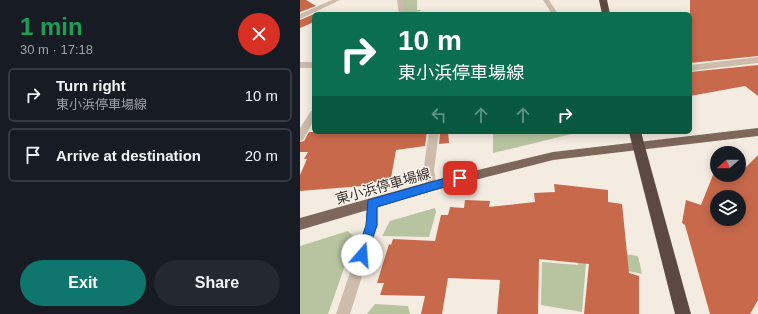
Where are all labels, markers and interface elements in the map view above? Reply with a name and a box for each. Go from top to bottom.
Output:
text: 1 min [20,13,83,40]
button: close [238,13,280,55]
text: 10 m [398,25,462,56]
icon: right [332,28,384,80]
text: 30 m · 17:18 [20,42,93,57]
text: 東小浜停車場線 [398,63,524,83]
text: Turn right [56,77,126,94]
icon: right [22,84,44,106]
text: 10 m [245,87,278,104]
text: 東小浜停車場線 [56,97,147,112]
icon: left [428,104,450,126]
icon: ahead [470,104,492,126]
icon: ahead [512,104,534,126]
icon: right [554,104,576,126]
icon: arrive [22,144,44,166]
north arrow [710,146,746,182]
map controls [710,146,746,226]
text: Arrive at destination [56,147,201,164]
text: 20 m [245,147,278,164]
pin [443,161,477,195]
street label: 東小浜停車場線 [334,165,432,207]
icon: arrive [449,167,471,189]
button: layers [710,190,746,226]
position arrow [341,234,383,276]
button: Exit [20,260,146,306]
button: Share [154,260,280,306]

